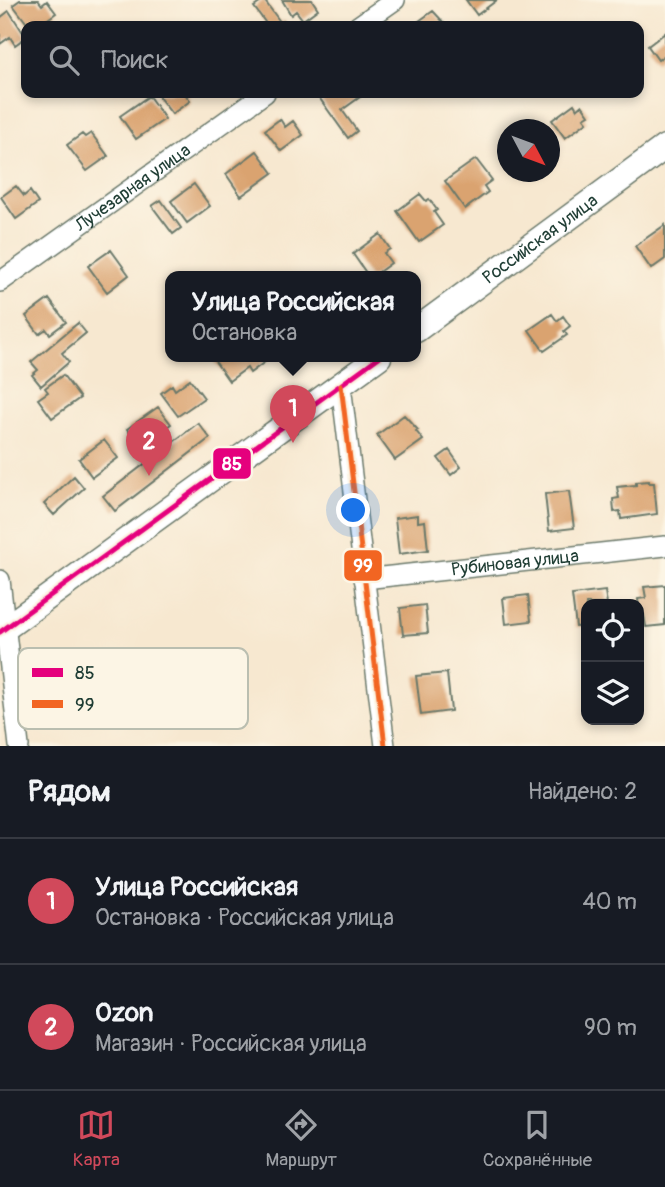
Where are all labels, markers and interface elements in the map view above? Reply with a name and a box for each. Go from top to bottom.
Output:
search box [21,21,644,98]
icon: search [45,41,83,79]
text: Поиск [101,44,169,76]
north arrow [497,119,560,182]
street label: Лучезарная улица [70,138,195,237]
street label: Российская улица [478,189,602,289]
popup [165,271,421,362]
text: Улица Российская [191,286,395,318]
text: Остановка [191,318,297,347]
pin: 1 [270,385,316,443]
pin: 2 [126,418,172,476]
line badge: 85 [212,447,252,480]
text: 85 [222,452,242,476]
your location [336,493,370,527]
street label: Рубиновая улица [450,544,580,581]
line badge: 99 [343,549,383,582]
text: 99 [353,554,373,578]
map controls [581,599,644,725]
button: locate [581,599,644,662]
legend [18,648,248,729]
text: 85 [75,661,95,685]
button: layers [581,662,644,725]
text: 99 [75,693,95,717]
text: Рядом [28,773,111,810]
text: Найдено: 2 [528,777,637,806]
text: Улица Российская [95,871,298,903]
text: 1 [47,887,56,916]
text: 40 m [583,887,637,916]
text: Остановка · Российская улица [95,903,394,932]
text: Ozon [95,997,153,1029]
text: 2 [45,1013,57,1042]
text: 90 m [584,1013,637,1042]
text: Магазин · Российская улица [95,1029,367,1058]
tab: Карта [73,1106,120,1172]
tab: Маршрут [266,1106,337,1172]
tab: Сохранённые [483,1106,592,1172]

